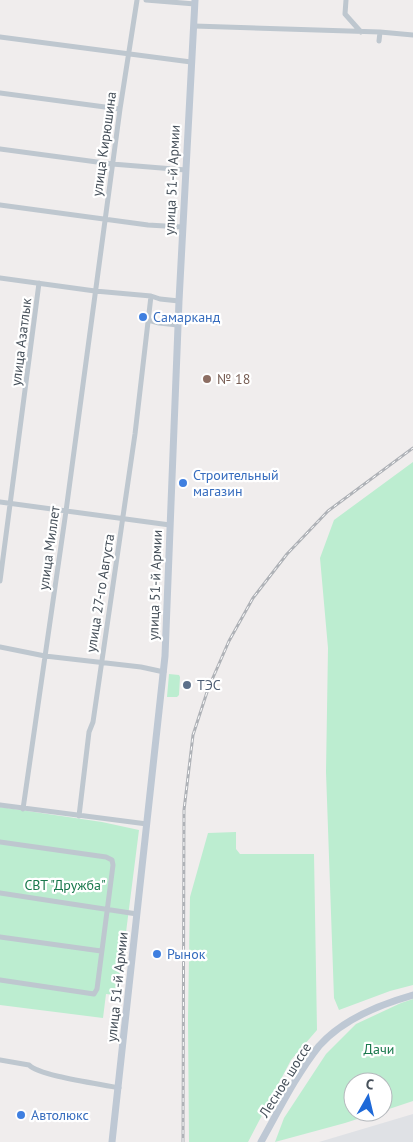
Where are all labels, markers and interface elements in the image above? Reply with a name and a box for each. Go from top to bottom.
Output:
street label: улица Кирюшина [88,90,120,198]
street label: улица 51-й Армии [160,124,184,236]
street label: улица Азатлык [7,297,35,387]
place label: Самарканд [153,308,221,326]
marker: Самарканд [137,311,149,323]
place label: № 18 [217,370,250,388]
marker: № 18 [201,373,213,385]
place label: Строительный магазин [193,466,279,500]
marker: Строительный магазин [177,477,189,489]
street label: улица Миллет [34,504,64,591]
street label: улица 51-й Армии [144,529,166,641]
street label: улица 27-го Августа [82,532,118,654]
place label: ТЭС [197,676,221,694]
marker: ТЭС [181,679,193,691]
park label: СВТ "Дружба" [24,876,106,894]
street label: улица 51-й Армии [102,931,132,1043]
place label: Рынок [167,945,206,963]
marker: Рынок [151,948,163,960]
street label: Лесное шоссе [254,1039,315,1122]
park label: Дачи [364,1040,394,1058]
north arrow [343,1072,393,1122]
text: С [365,1075,375,1094]
place label: Автолюкс [31,1106,89,1124]
marker: Автолюкс [15,1109,27,1121]

